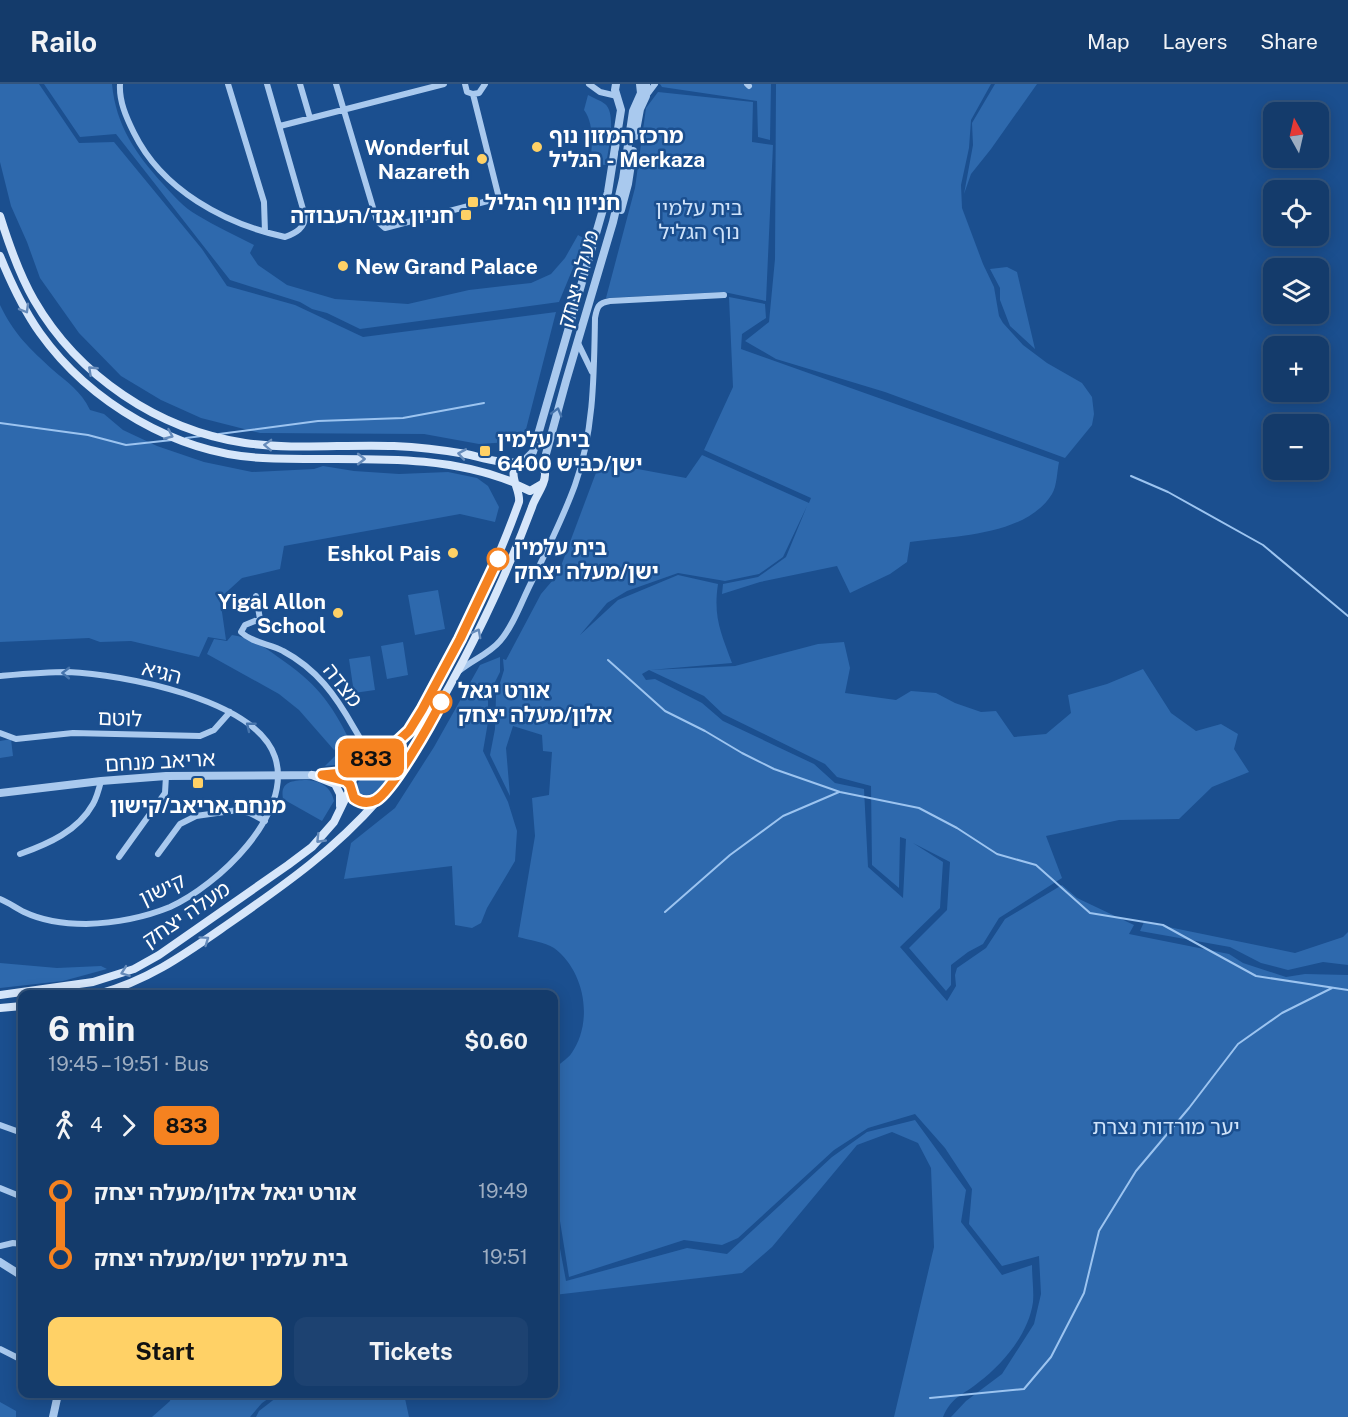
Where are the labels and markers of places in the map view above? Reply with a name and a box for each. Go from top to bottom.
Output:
place label: מרכז המזון נוף הגליל - Merkaza [549,123,705,172]
place label: Wonderful Nazareth [365,135,470,184]
marker: מרכז המזון נוף הגליל - Merkaza [530,140,544,154]
marker: Wonderful Nazareth [475,152,489,166]
place label: חניון נוף הגליל [485,190,620,215]
marker: חניון נוף הגליל [466,195,480,209]
place label: חניון אגד/העבודה [290,203,454,228]
marker: חניון אגד/העבודה [459,208,473,222]
place label: New Grand Palace [355,254,538,279]
marker: New Grand Palace [336,259,350,273]
place label: בית עלמין ישן/כביש 6400 [497,427,642,476]
marker: בית עלמין ישן/כביש 6400 [478,444,492,458]
place label: בית עלמין ישן/מעלה יצחק [514,535,659,584]
place label: Eshkol Pais [327,541,441,566]
marker: Eshkol Pais [446,546,460,560]
marker: בית עלמין ישן/מעלה יצחק [487,548,509,570]
place label: Yigal Allon School [217,589,326,638]
marker: Yigal Allon School [331,606,345,620]
place label: אורט יגאל אלון/מעלה יצחק [458,678,612,727]
marker: אורט יגאל אלון/מעלה יצחק [430,691,452,713]
marker: מנחם אריאב/קישון [191,776,205,790]
place label: מנחם אריאב/קישון [110,793,286,818]

